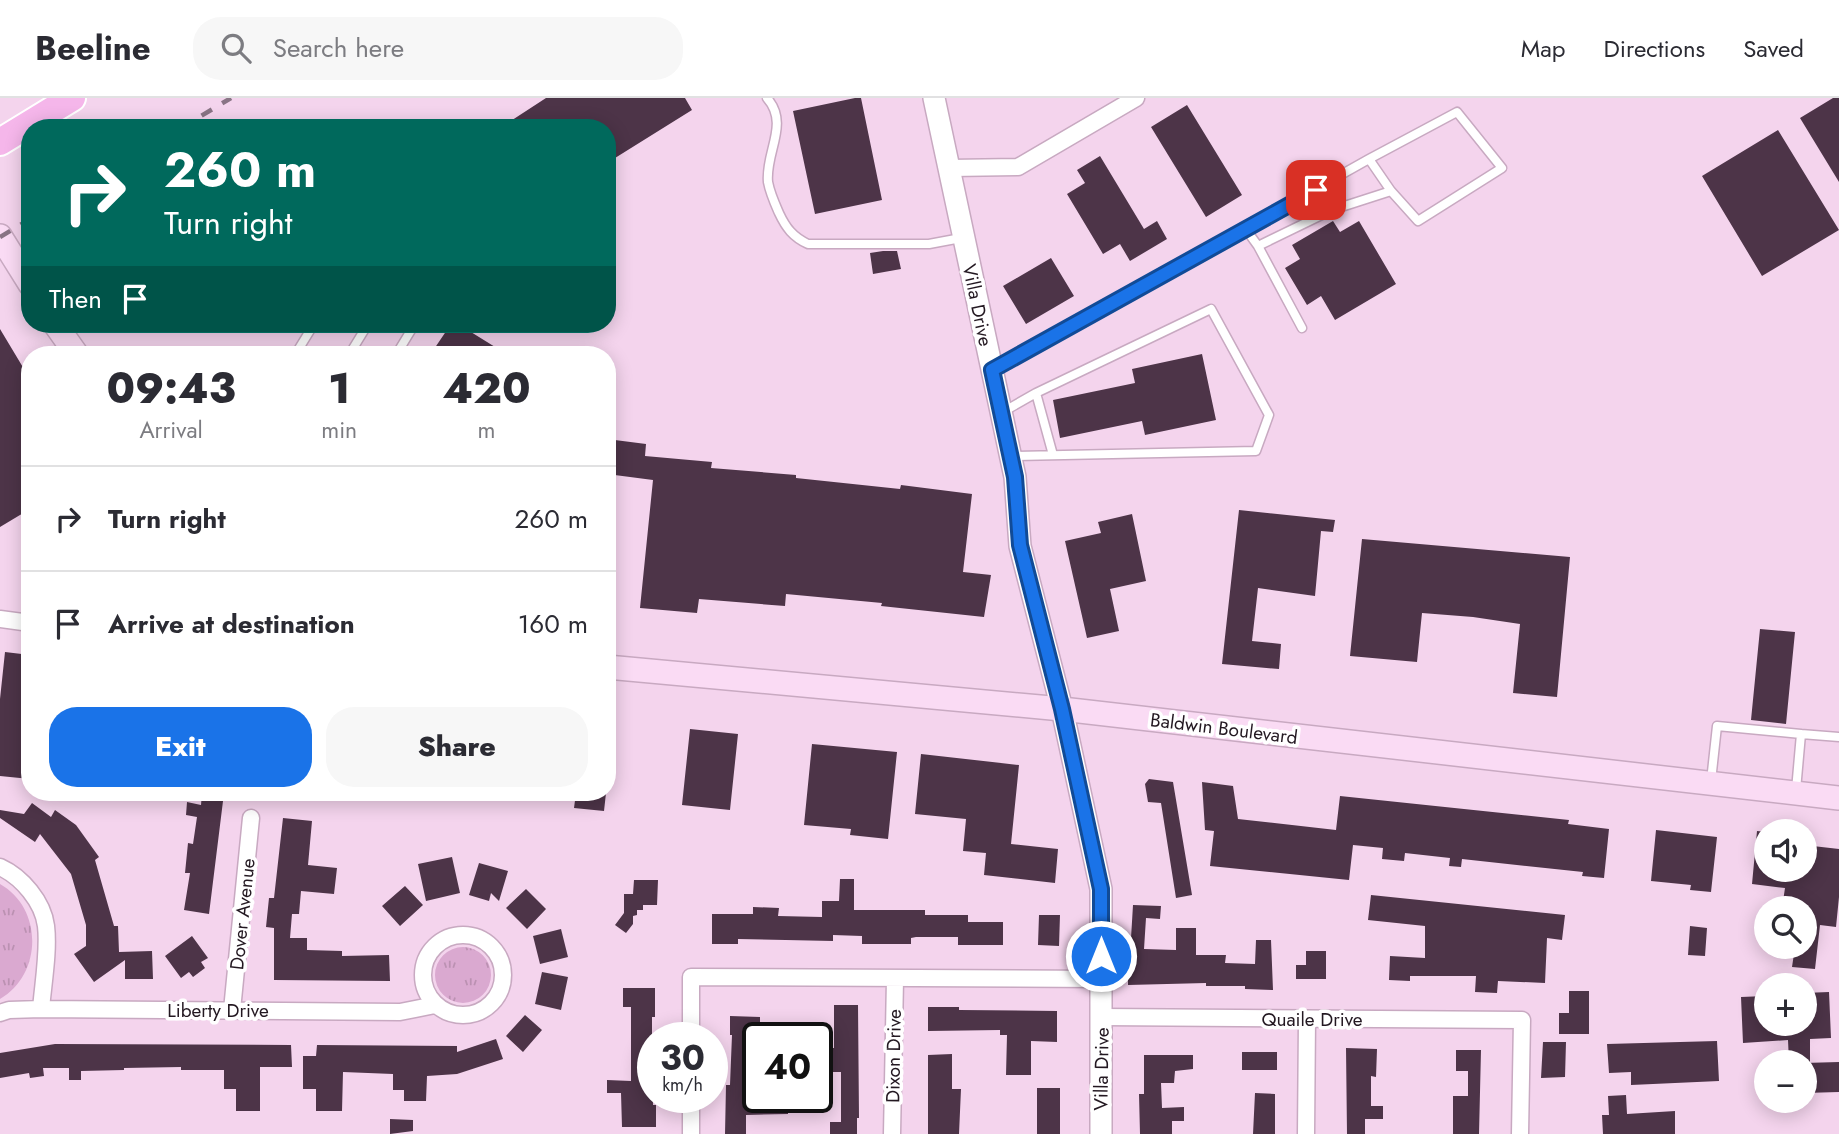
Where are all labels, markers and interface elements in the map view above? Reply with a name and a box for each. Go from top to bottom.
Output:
search box [193,17,683,80]
text: Beeline [35,25,151,72]
icon: search [217,29,255,67]
text: Search here [273,29,404,67]
text: Map [1521,31,1566,66]
text: Directions [1604,31,1705,66]
text: Saved [1743,31,1804,66]
text: 260 m [164,135,316,205]
icon: right [49,147,140,238]
pin [1286,160,1346,220]
icon: arrive [1297,171,1335,209]
text: Turn right [164,200,293,246]
street label: Villa Drive [956,262,999,349]
text: Then [49,280,102,318]
icon: arrive [116,280,154,318]
text: 09:43 [106,358,236,419]
text: 1 [328,358,350,419]
text: 420 [443,358,531,419]
text: Arrival [139,413,203,447]
text: min [321,413,357,447]
text: m [478,413,496,447]
icon: right [49,500,87,538]
text: Turn right [108,500,226,538]
text: 260 m [515,500,588,538]
icon: arrive [49,605,87,643]
text: Arrive at destination [108,605,355,643]
text: 160 m [518,605,588,643]
street label: Baldwin Boulevard [1149,706,1299,751]
button: Exit [49,707,312,787]
button: Share [326,707,588,787]
map controls [1754,819,1817,1113]
button: sound [1754,819,1817,882]
street label: Dover Avenue [223,857,262,971]
button: search [1754,896,1817,959]
position arrow [1064,919,1138,993]
button: + [1754,973,1817,1036]
street label: Liberty Drive [167,997,269,1024]
street label: Quaile Drive [1261,1006,1363,1033]
street label: Dixon Drive [879,1009,908,1103]
speed limit sign: 40 [742,1022,833,1113]
street label: Villa Drive [1087,1027,1116,1111]
text: 30 [660,1033,705,1083]
button: − [1754,1050,1817,1113]
text: km/h [662,1072,703,1098]

